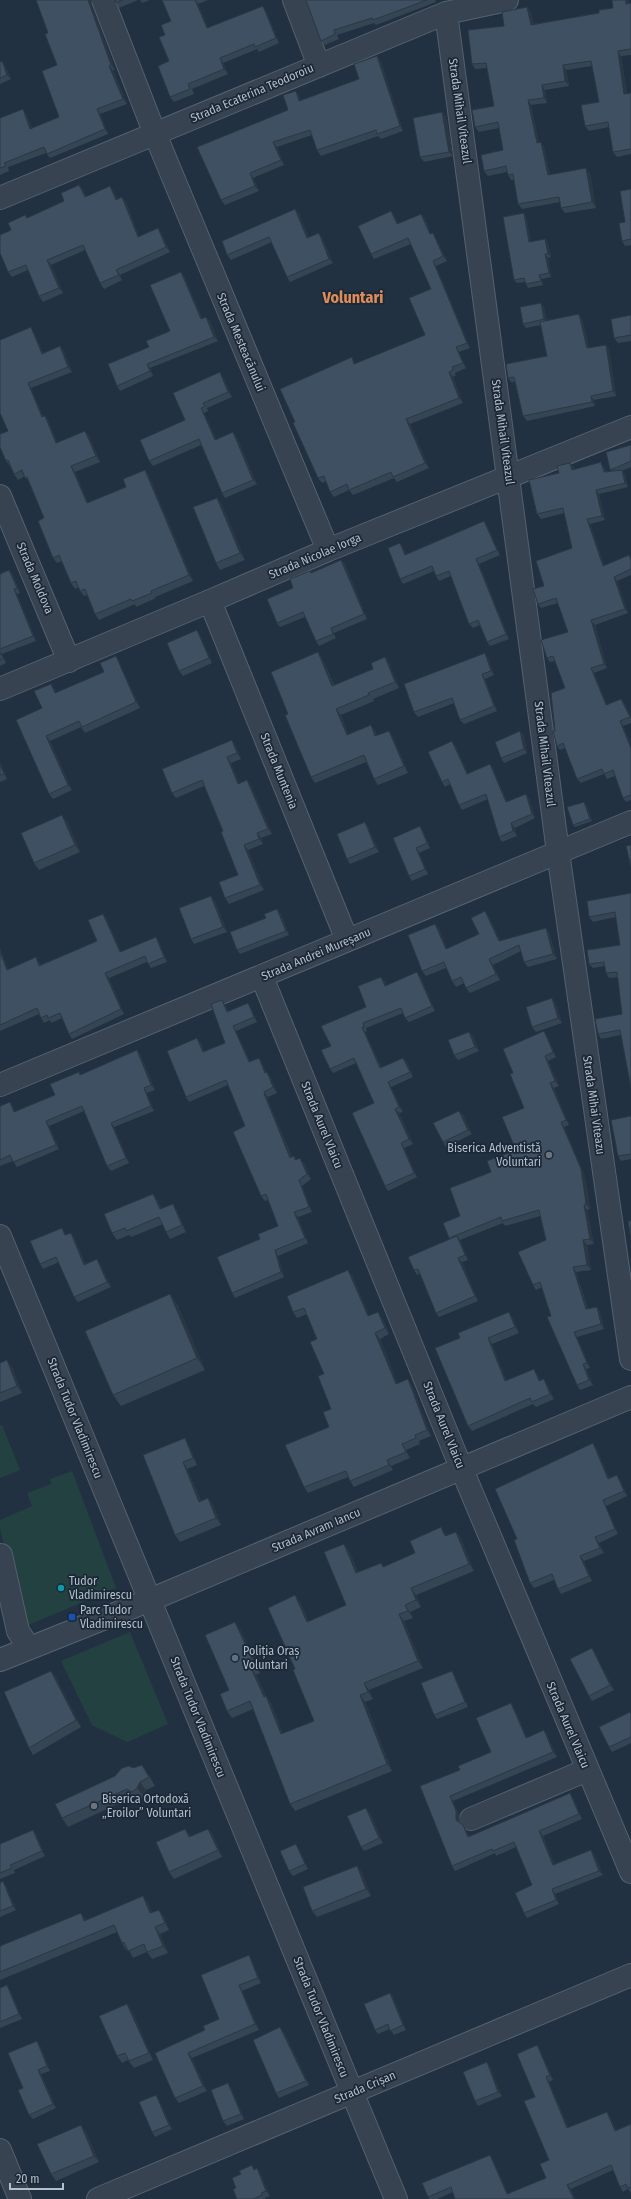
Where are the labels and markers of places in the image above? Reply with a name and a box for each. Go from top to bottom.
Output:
place label: Biserica Adventistă Voluntari [447,1141,541,1169]
marker: Biserica Adventistă Voluntari [544,1150,554,1160]
place label: Tudor Vladimirescu [69,1574,132,1602]
marker: Tudor Vladimirescu [56,1583,66,1593]
place label: Parc Tudor Vladimirescu [80,1603,143,1631]
marker: Parc Tudor Vladimirescu [67,1612,77,1622]
place label: Poliția Oraș Voluntari [243,1644,299,1672]
marker: Poliția Oraș Voluntari [230,1653,240,1663]
place label: Biserica Ortodoxă „Eroilor” Voluntari [102,1792,191,1820]
marker: Biserica Ortodoxă „Eroilor” Voluntari [89,1801,99,1811]

